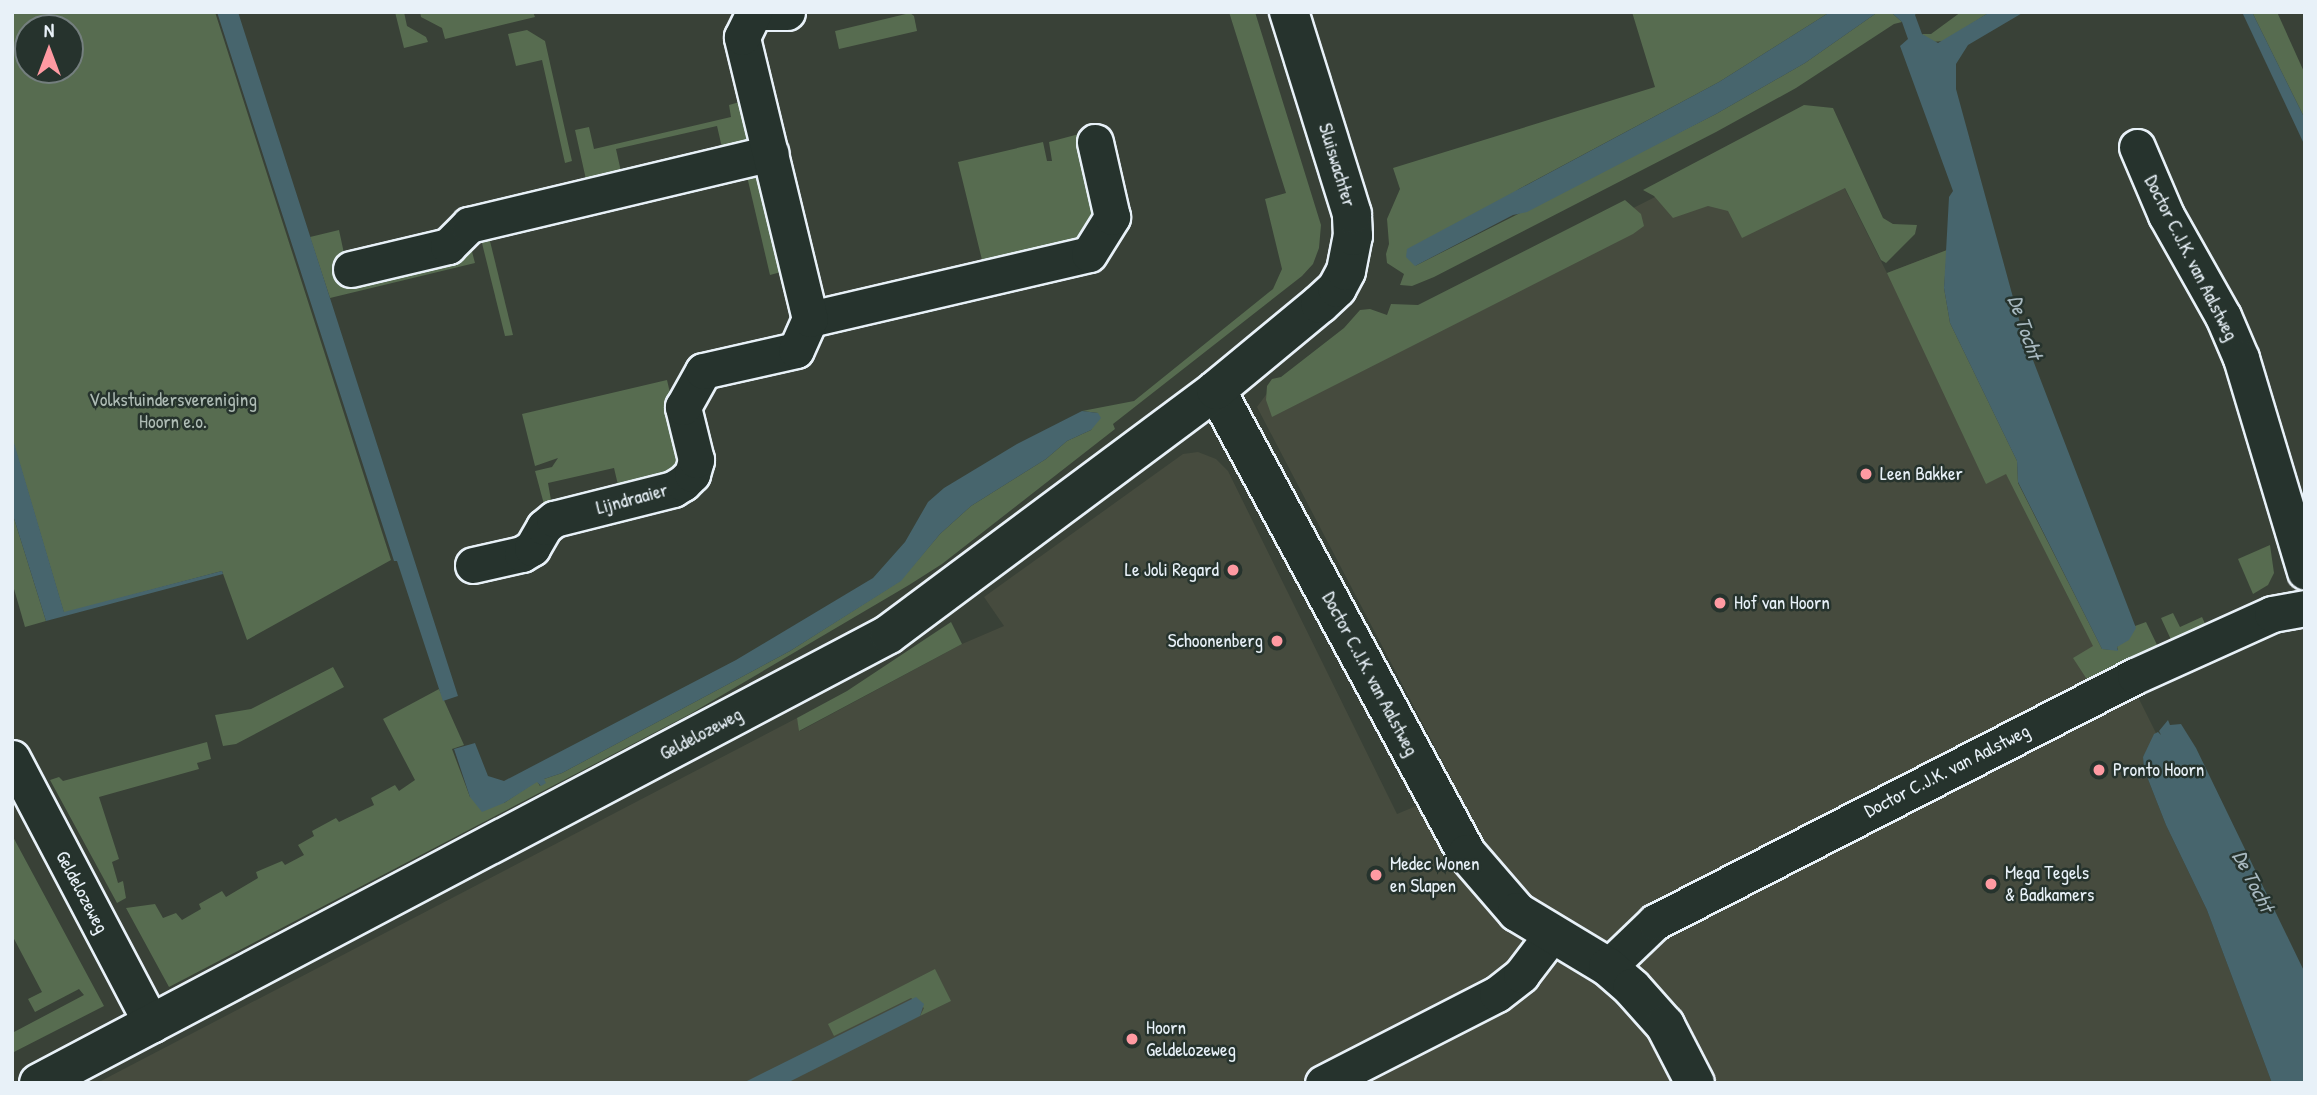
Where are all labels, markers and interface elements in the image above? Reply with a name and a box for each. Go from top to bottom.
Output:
north arrow [14,14,84,84]
text: N [44,17,54,43]
street label: Sluiswachter [1314,121,1360,209]
street label: Doctor C.J.K. van Aalstweg [2139,172,2243,344]
water label: De Tocht [2002,292,2048,362]
park label: Volkstuindersvereniging Hoorn e.o. [89,389,257,433]
place label: Leen Bakker [1880,463,1963,485]
marker: Leen Bakker [1858,466,1874,482]
street label: Lijndraaier [594,479,670,519]
place label: Le Joli Regard [1125,559,1219,581]
marker: Le Joli Regard [1225,562,1241,578]
street label: Doctor C.J.K. van Aalstweg [1317,588,1423,760]
place label: Hof van Hoorn [1734,592,1830,614]
marker: Hof van Hoorn [1712,595,1728,611]
place label: Schoonenberg [1168,630,1263,652]
marker: Schoonenberg [1269,633,1285,649]
street label: Geldelozeweg [656,703,746,765]
street label: Doctor C.J.K. van Aalstweg [1861,719,2033,823]
place label: Pronto Hoorn [2113,759,2204,781]
marker: Pronto Hoorn [2091,762,2107,778]
water label: De Tocht [2227,846,2279,916]
street label: Geldelozeweg [51,847,113,937]
place label: Medec Wonen en Slapen [1390,853,1480,897]
place label: Mega Tegels & Badkamers [2005,862,2094,906]
marker: Medec Wonen en Slapen [1368,867,1384,883]
marker: Mega Tegels & Badkamers [1983,876,1999,892]
place label: Hoorn Geldelozeweg [1146,1017,1236,1061]
marker: Hoorn Geldelozeweg [1124,1031,1140,1047]

